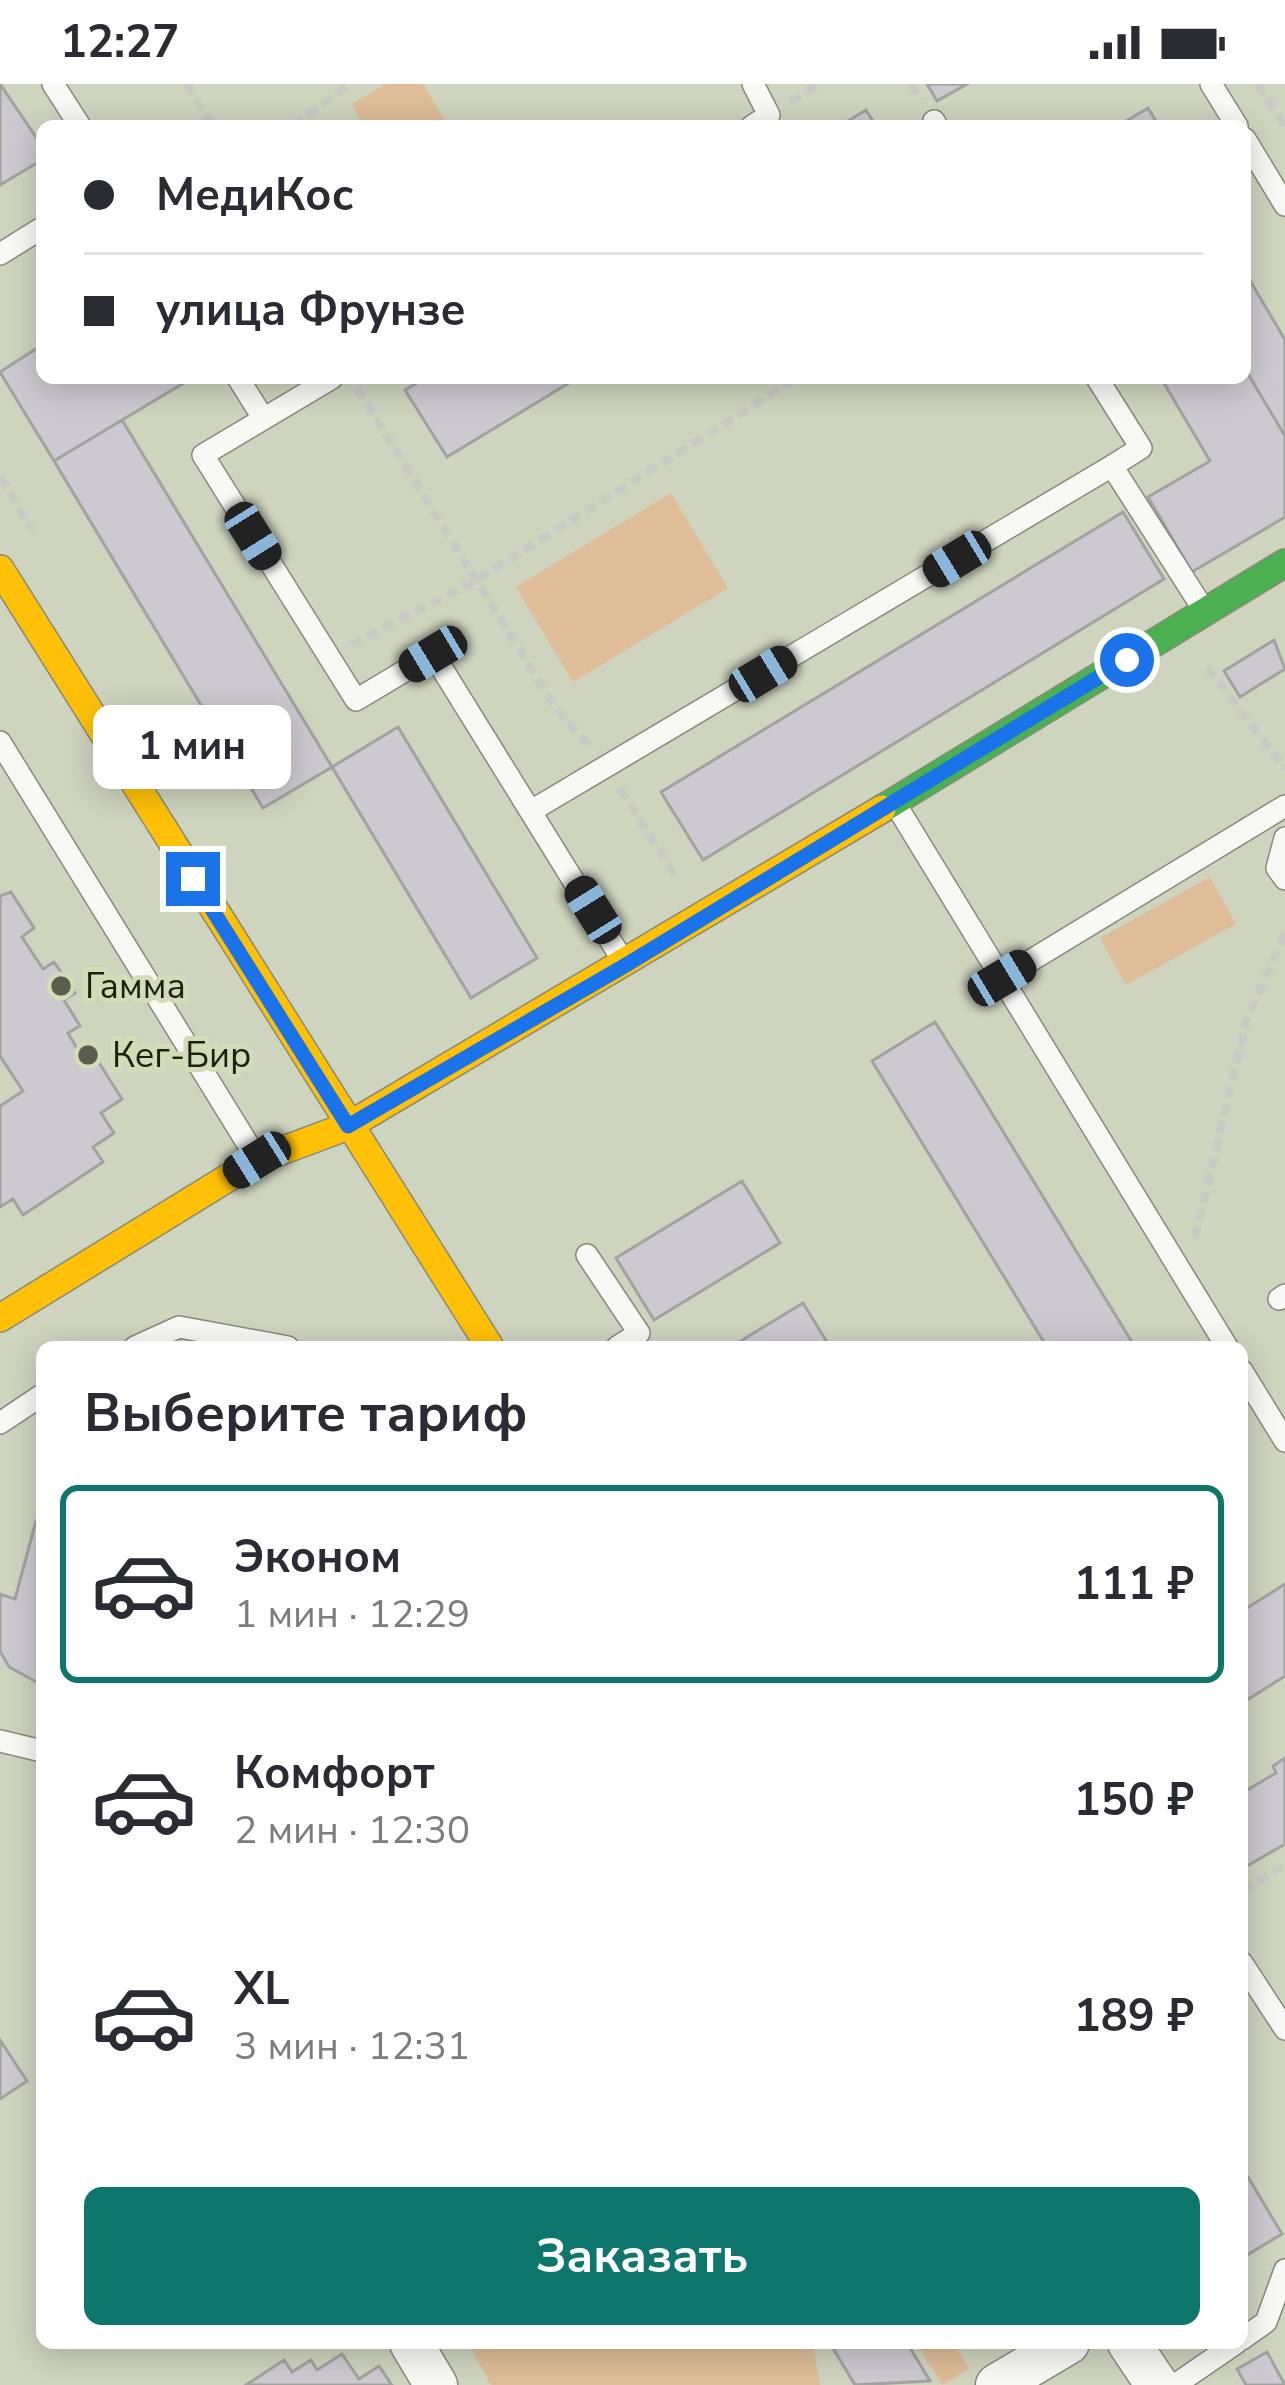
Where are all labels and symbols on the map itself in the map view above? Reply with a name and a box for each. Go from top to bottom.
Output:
car [219,496,287,576]
car [917,525,997,593]
car [393,620,473,688]
route start [1100,633,1154,687]
car [723,640,803,708]
callout: 1 мин [94,705,292,789]
route end [166,852,220,906]
car [559,870,627,950]
car [962,944,1042,1012]
place label: Гамма [85,962,186,1011]
marker: Гамма [48,973,74,999]
place label: Кег-Бир [112,1031,251,1080]
marker: Кег-Бир [75,1042,101,1068]
car [217,1126,297,1194]

